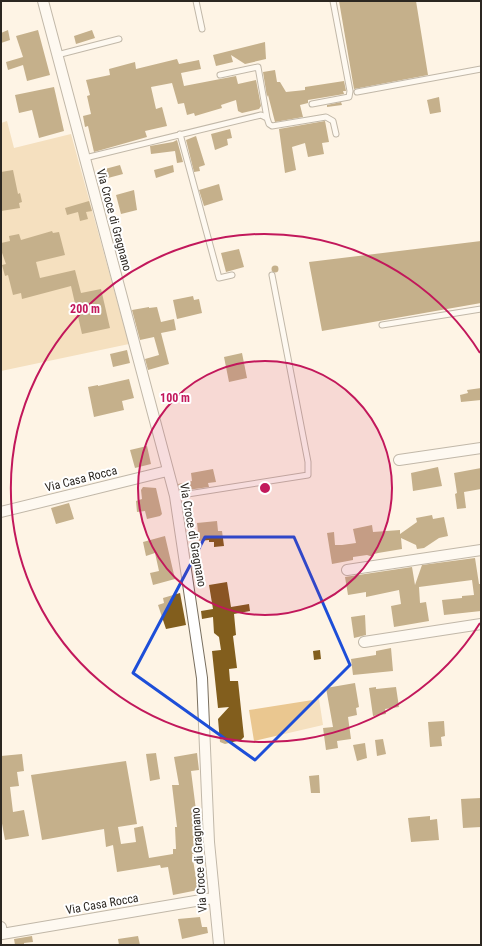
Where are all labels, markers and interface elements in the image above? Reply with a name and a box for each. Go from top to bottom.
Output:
street label: Via Croce di Gragnano [94,167,134,273]
text: 200 m [70,302,100,316]
text: 100 m [160,391,190,405]
street label: Via Casa Rocca [44,463,119,495]
centre of rings [258,481,272,495]
street label: Via Croce di Gragnano [177,482,209,588]
street label: Via Croce di Gragnano [188,807,210,913]
street label: Via Casa Rocca [64,891,140,917]

